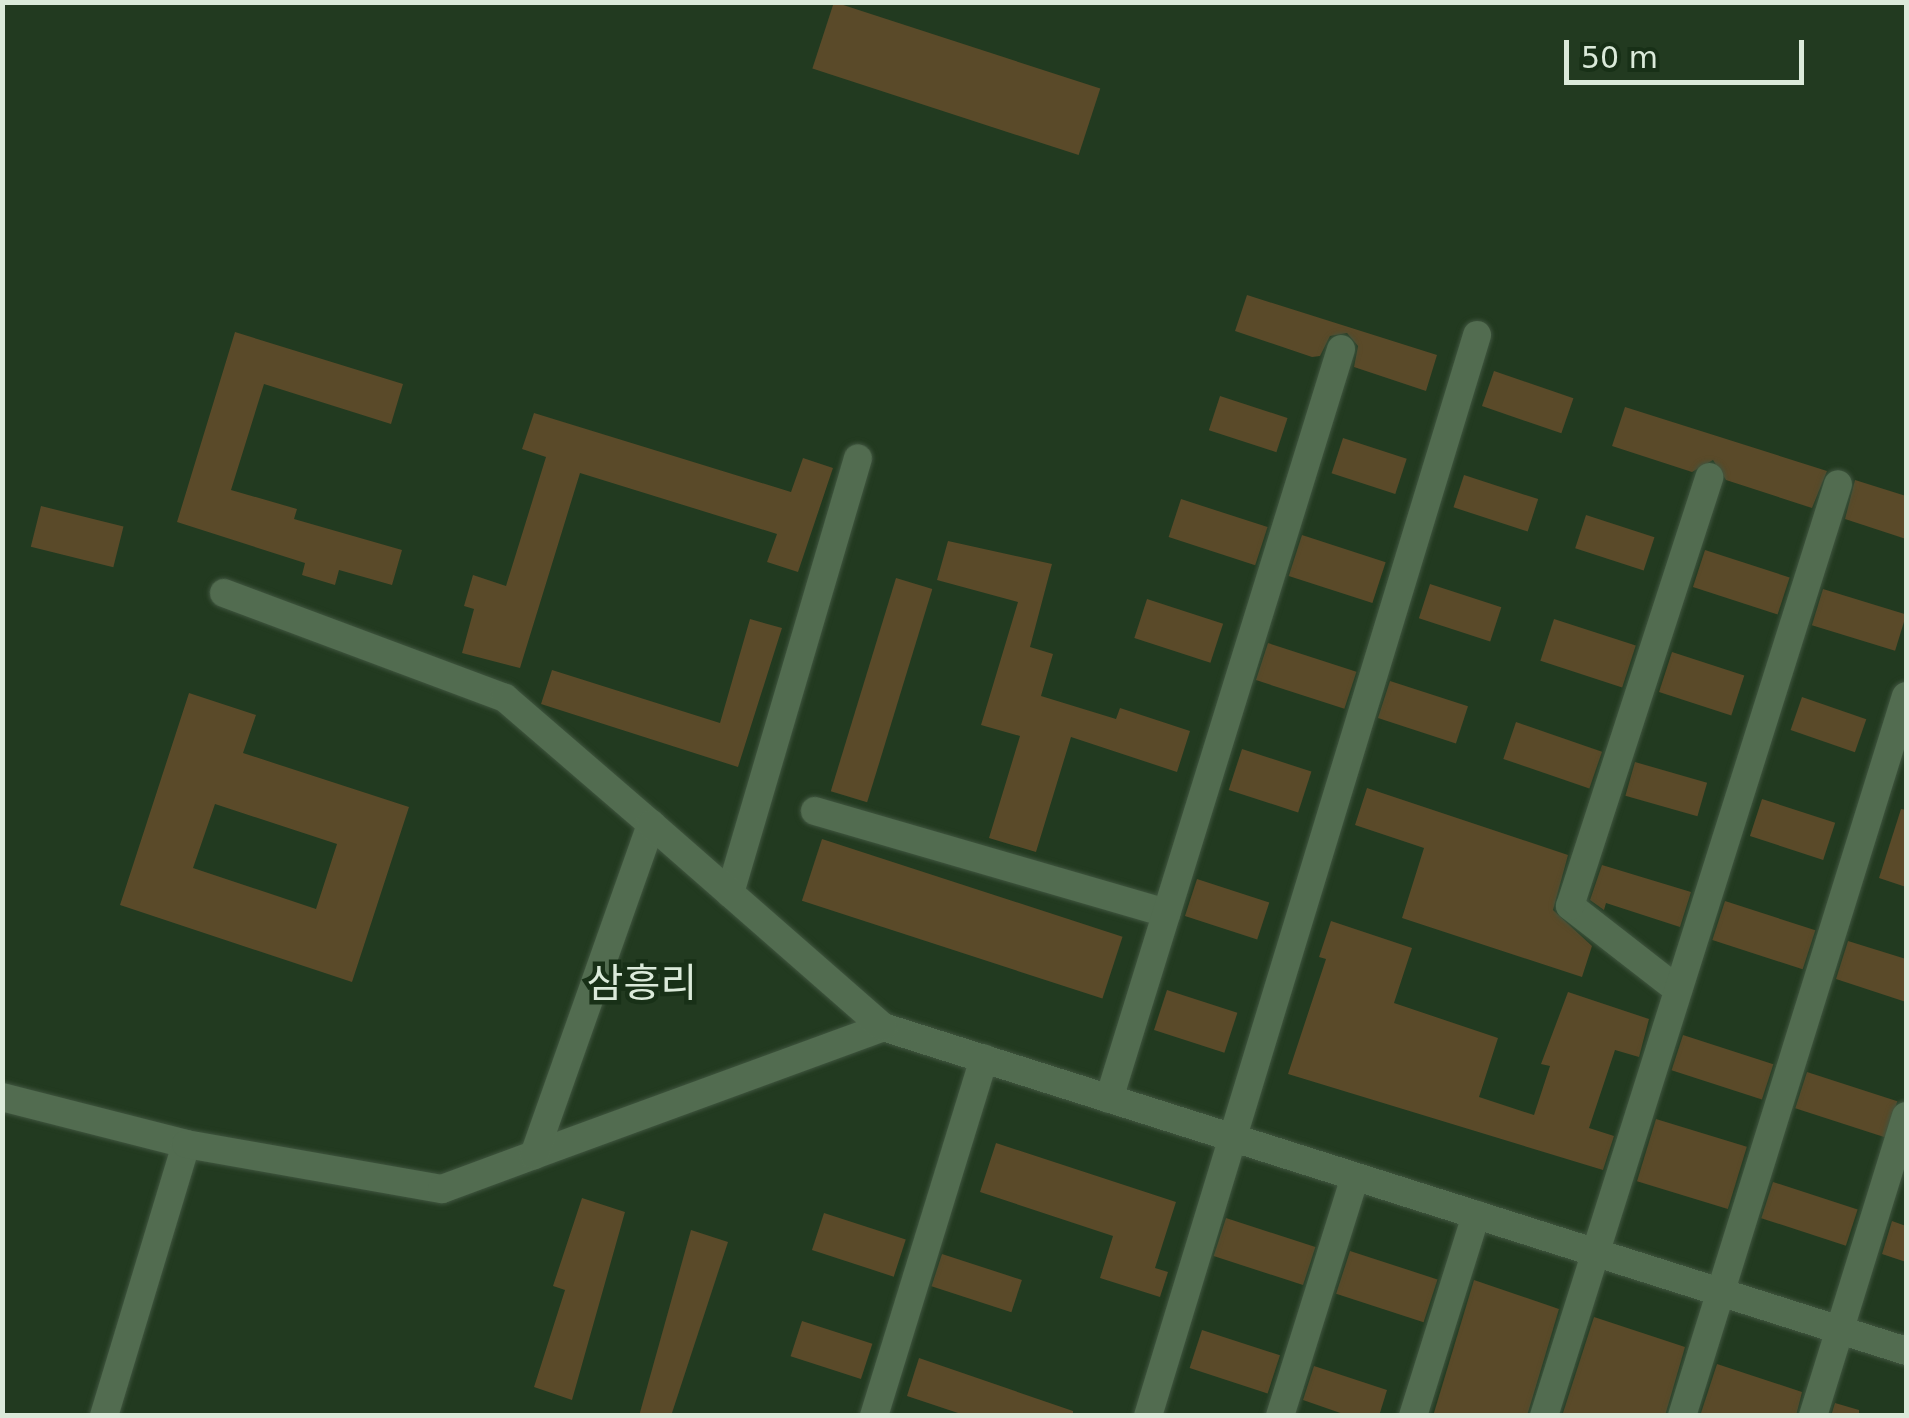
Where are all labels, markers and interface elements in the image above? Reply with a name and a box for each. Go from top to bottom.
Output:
scale bar [1569,20,1809,82]
text: 50 m [1581,40,1658,75]
district label: 삼흥리 [587,959,697,1007]

